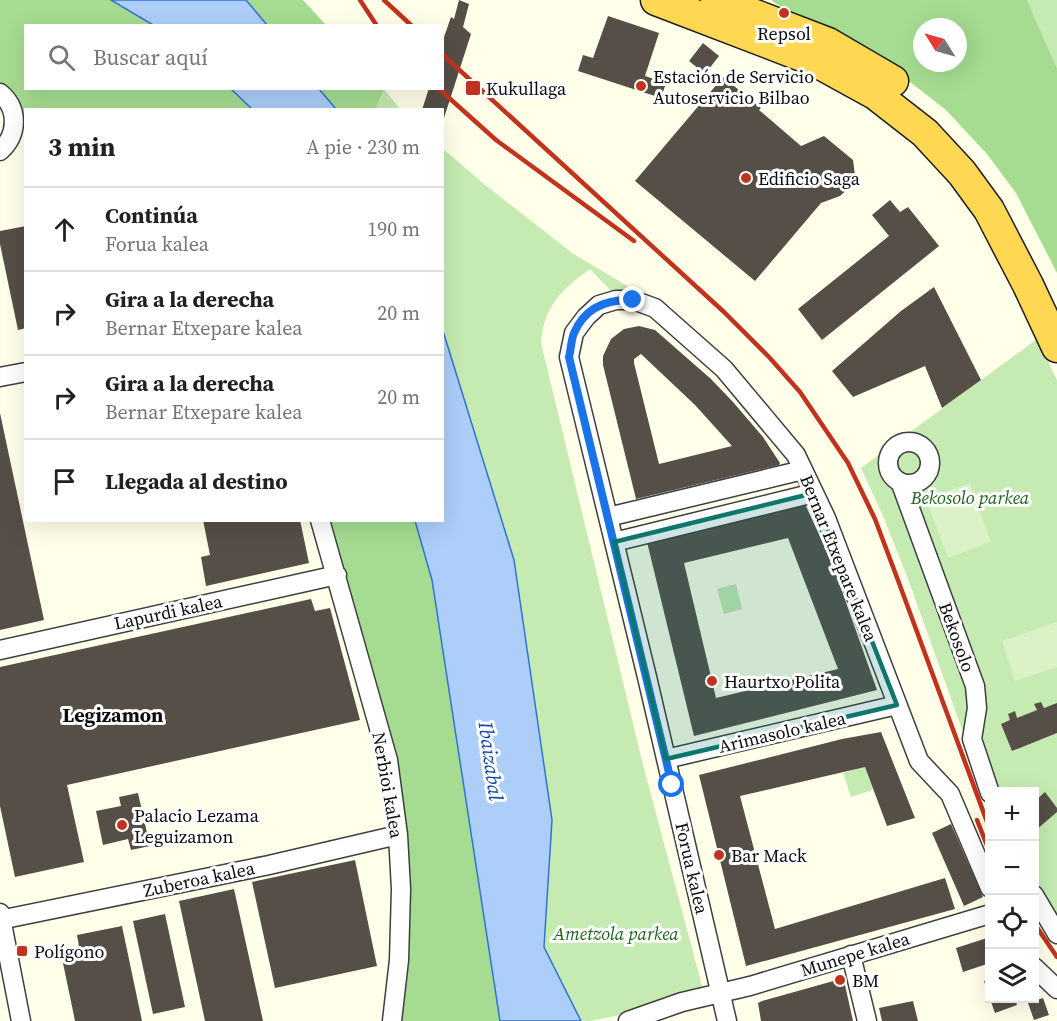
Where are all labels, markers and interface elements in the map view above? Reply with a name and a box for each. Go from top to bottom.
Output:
marker: Repsol [777,6,791,20]
north arrow [913,18,967,72]
place label: Repsol [757,21,811,46]
search box [24,24,444,90]
icon: search [45,41,78,74]
text: Buscar aquí [93,42,208,72]
place label: Estación de Servicio Autoservicio Bilbao [653,64,814,110]
place label: Kukullaga [486,76,567,101]
marker: Kukullaga [464,79,482,97]
marker: Estación de Servicio Autoservicio Bilbao [634,79,648,93]
text: 3 min [48,129,115,165]
text: A pie · 230 m [306,133,420,161]
place label: Edificio Saga [758,166,861,191]
marker: Edificio Saga [739,171,753,185]
text: Continúa [105,200,198,230]
icon: ahead [48,213,81,246]
text: 190 m [367,215,420,243]
text: Forua kalea [105,230,209,258]
text: Gira a la derecha [105,284,274,314]
route end [619,286,645,312]
icon: right [48,297,81,330]
text: 20 m [377,299,420,327]
text: Bernar Etxepare kalea [105,314,302,342]
text: Gira a la derecha [105,368,274,398]
icon: right [48,381,81,414]
text: 20 m [377,383,420,411]
text: Bernar Etxepare kalea [105,398,302,426]
icon: arrive [48,465,81,498]
text: Llegada al destino [105,466,288,496]
street label: Bernar Etxepare kalea [794,471,884,646]
park label: Bekosolo parkea [910,485,1030,510]
street label: Lapurdi kalea [112,588,225,636]
street label: Bekosolo [933,599,981,675]
place label: Haurtxo Polita [724,669,841,694]
marker: Haurtxo Polita [705,674,719,688]
district label: Legizamon [63,701,163,729]
street label: Arimasolo kalea [716,705,849,759]
water label: Ibaizabal [471,719,510,803]
street label: Nerbioi kalea [366,730,410,841]
route start [658,771,684,797]
map controls [985,787,1039,1003]
button: + [985,787,1039,841]
place label: Palacio Lezama Leguizamon [134,803,260,849]
marker: Palacio Lezama Leguizamon [115,818,129,832]
street label: Forua kalea [669,820,715,917]
button: − [985,841,1039,895]
place label: Bar Mack [731,843,807,868]
marker: Bar Mack [712,848,726,862]
street label: Zuberoa kalea [141,855,258,903]
button: locate [985,895,1039,949]
park label: Ametzola parkea [552,921,679,946]
street label: Munepe kalea [797,925,913,982]
place label: Polígono [34,939,105,964]
marker: Polígono [15,944,29,958]
button: layers [985,949,1039,1003]
place label: BM [852,968,879,993]
marker: BM [833,973,847,987]

